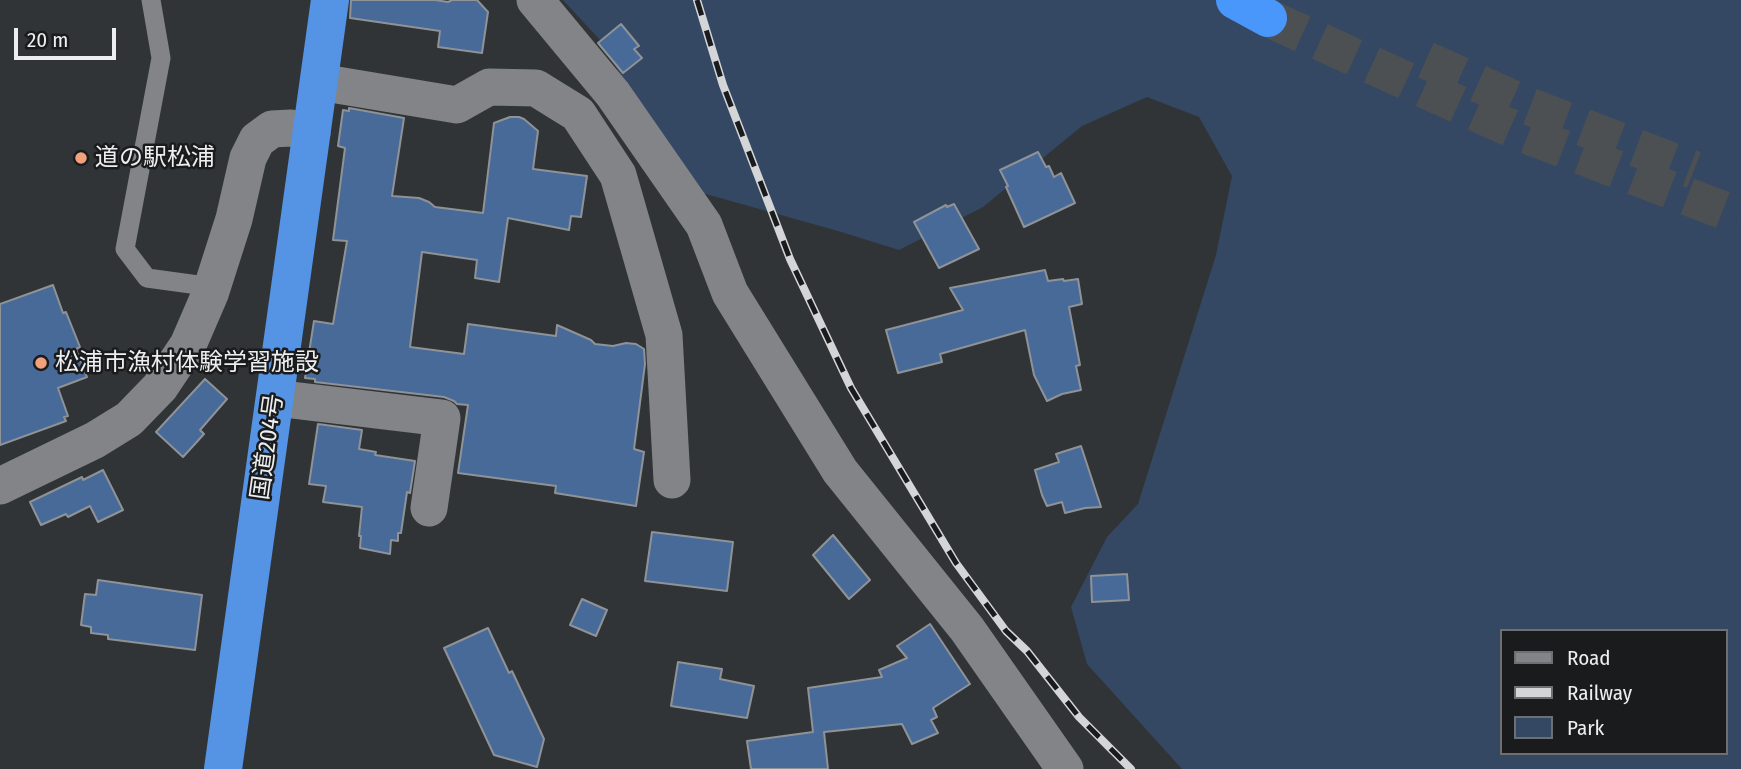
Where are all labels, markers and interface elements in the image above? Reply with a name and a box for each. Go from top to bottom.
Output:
scale bar [18,14,119,58]
text: 20 m [27,27,68,53]
place label: 道の駅松浦 [95,144,215,172]
marker: 道の駅松浦 [73,150,89,166]
place label: 松浦市漁村体験学習施設 [55,349,319,377]
marker: 松浦市漁村体験学習施設 [33,355,49,371]
street label: 国道204号 [246,392,290,502]
legend [1500,629,1727,755]
text: Road [1567,645,1611,671]
text: Railway [1567,680,1632,706]
text: Park [1567,715,1604,741]

